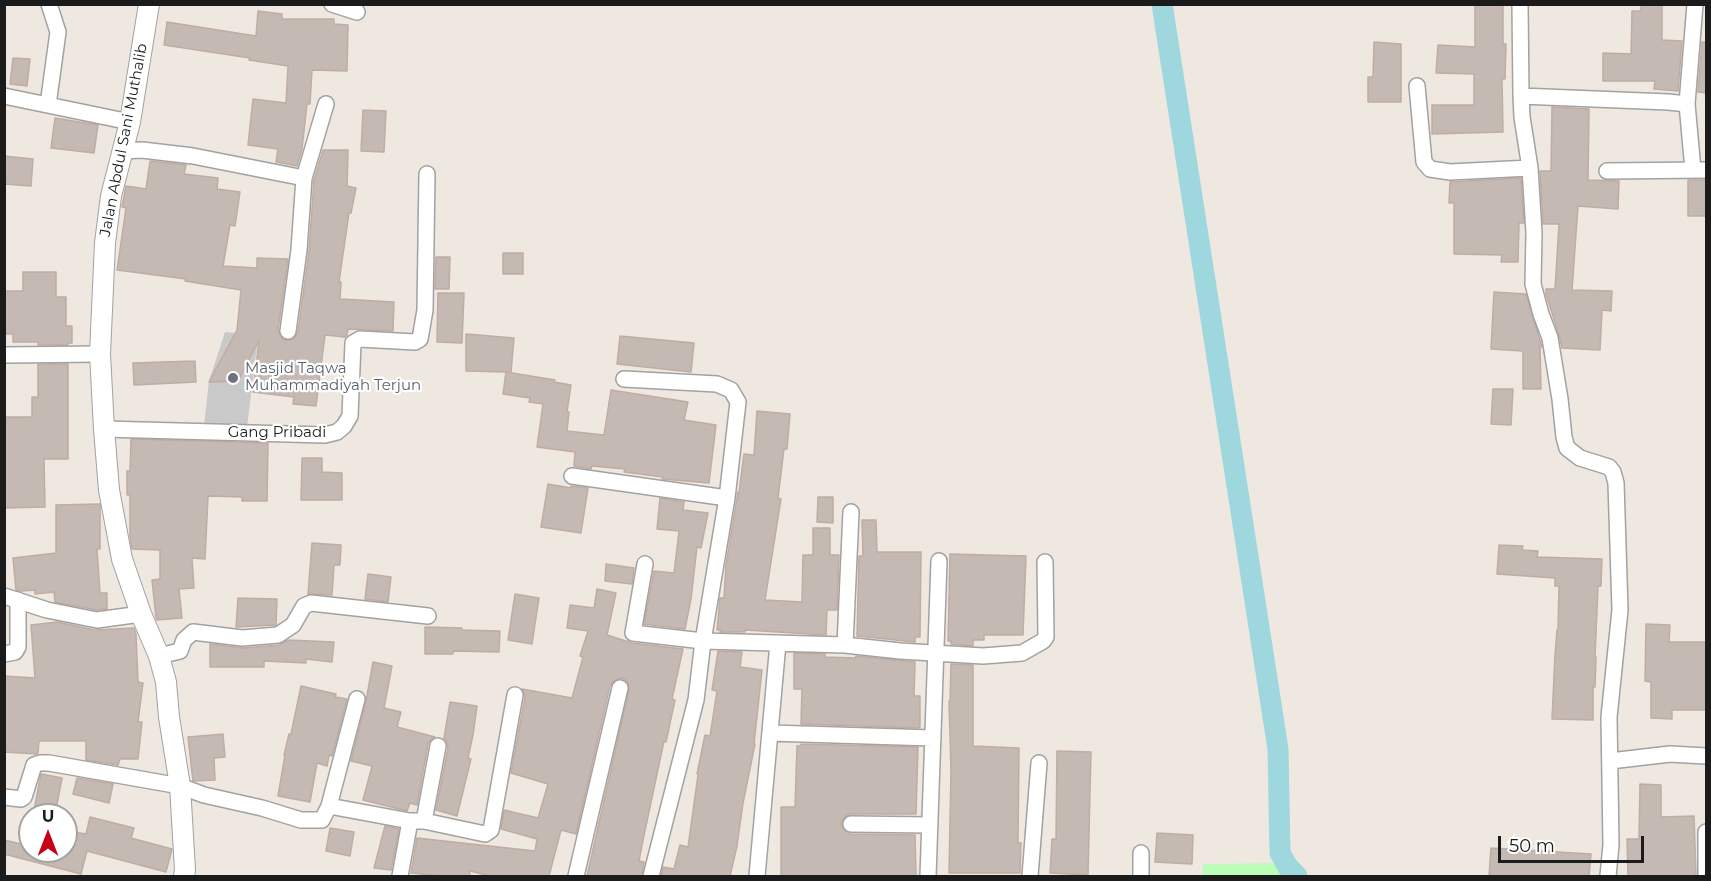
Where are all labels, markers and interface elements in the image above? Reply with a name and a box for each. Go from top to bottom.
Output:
street label: Jalan Abdul Sani Muthalib [96,42,152,238]
place label: Masjid Taqwa Muhammadiyah Terjun [245,360,421,395]
marker: Masjid Taqwa Muhammadiyah Terjun [226,371,240,385]
street label: Gang Pribadi [228,424,326,442]
north arrow [18,803,78,863]
text: U [42,807,54,826]
scale bar [1501,824,1646,862]
text: 50 m [1509,835,1555,857]

